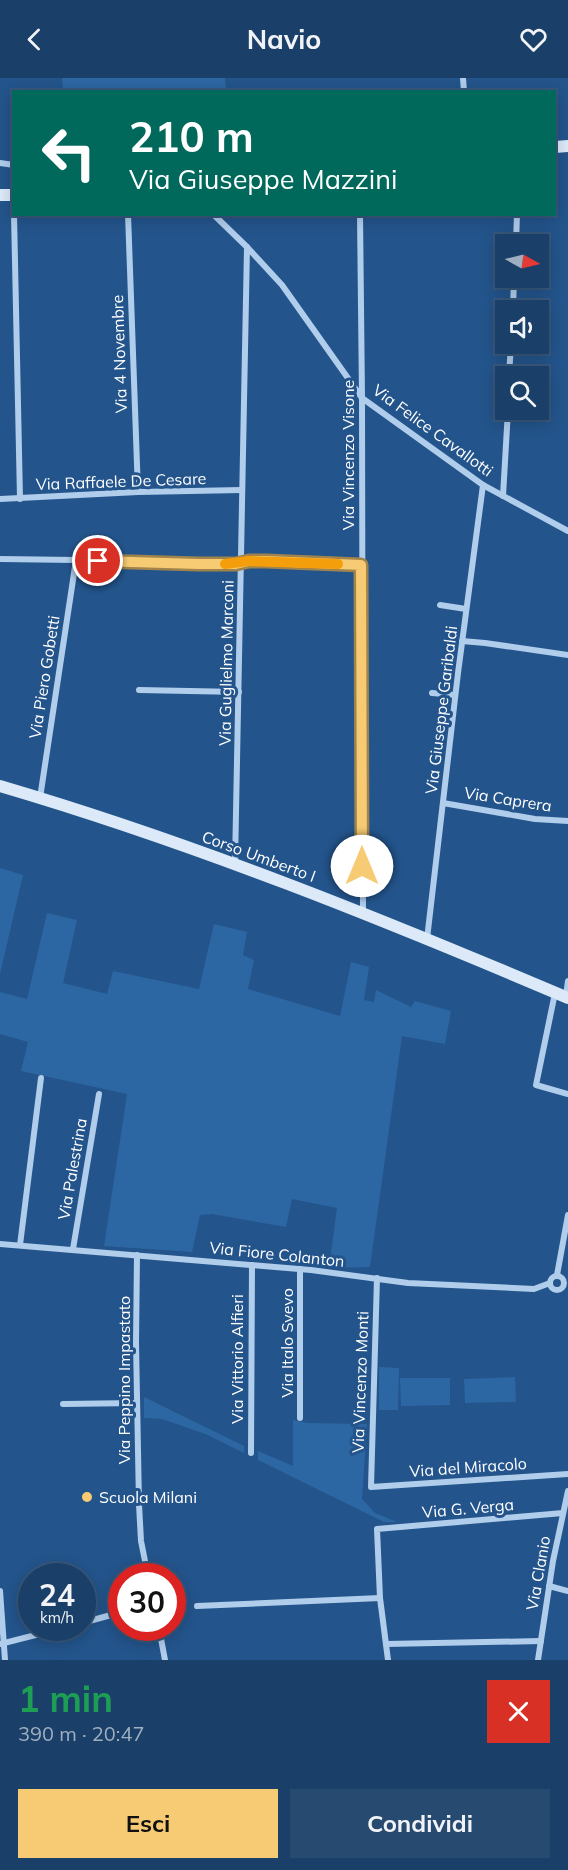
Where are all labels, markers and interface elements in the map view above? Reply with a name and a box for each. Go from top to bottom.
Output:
text: Navio [247,22,321,56]
icon: back [18,23,51,56]
icon: heart [517,23,550,56]
text: 210 m [129,110,254,163]
icon: left [30,114,108,192]
text: Via Giuseppe Mazzini [129,162,398,196]
north arrow [495,234,549,288]
map controls [495,234,549,420]
street label: Via 4 Novembre [107,294,131,414]
button: sound [495,300,549,354]
button: search [495,366,549,420]
street label: Via Vincenzo Visone [338,380,358,530]
street label: Via Felice Cavallotti [369,380,497,480]
street label: Via Raffaele De Cesare [35,468,207,494]
pin [72,535,123,586]
icon: arrive [81,544,114,577]
street label: Via Guglielmo Marconi [215,580,237,746]
street label: Via Piero Gobetti [24,614,64,740]
street label: Via Giuseppe Garibaldi [421,625,461,795]
street label: Via Caprera [463,782,553,816]
street label: Corso Umberto I [199,826,319,886]
position arrow [330,834,394,898]
street label: Via Palestrina [53,1117,91,1221]
street label: Via Fiore Colanton [209,1237,345,1271]
street label: Via Italo Svevo [277,1288,297,1398]
street label: Via Vittorio Alfieri [227,1294,247,1424]
street label: Via Peppino Impastato [114,1296,134,1464]
street label: Via Vincenzo Monti [348,1311,372,1453]
street label: Via del Miracolo [409,1453,527,1481]
place label: Scuola Milani [99,1487,197,1507]
marker: Scuola Milani [80,1490,94,1504]
street label: Via G. Verga [421,1494,515,1522]
street label: Via Clanio [522,1534,554,1612]
speed limit sign: 30 [108,1563,186,1641]
text: 24 [39,1576,75,1614]
text: km/h [40,1608,74,1627]
text: 1 min [18,1676,113,1721]
button: close [487,1680,550,1743]
text: 390 m · 20:47 [18,1721,144,1746]
button: Esci [18,1789,278,1858]
button: Condividi [290,1789,550,1858]

